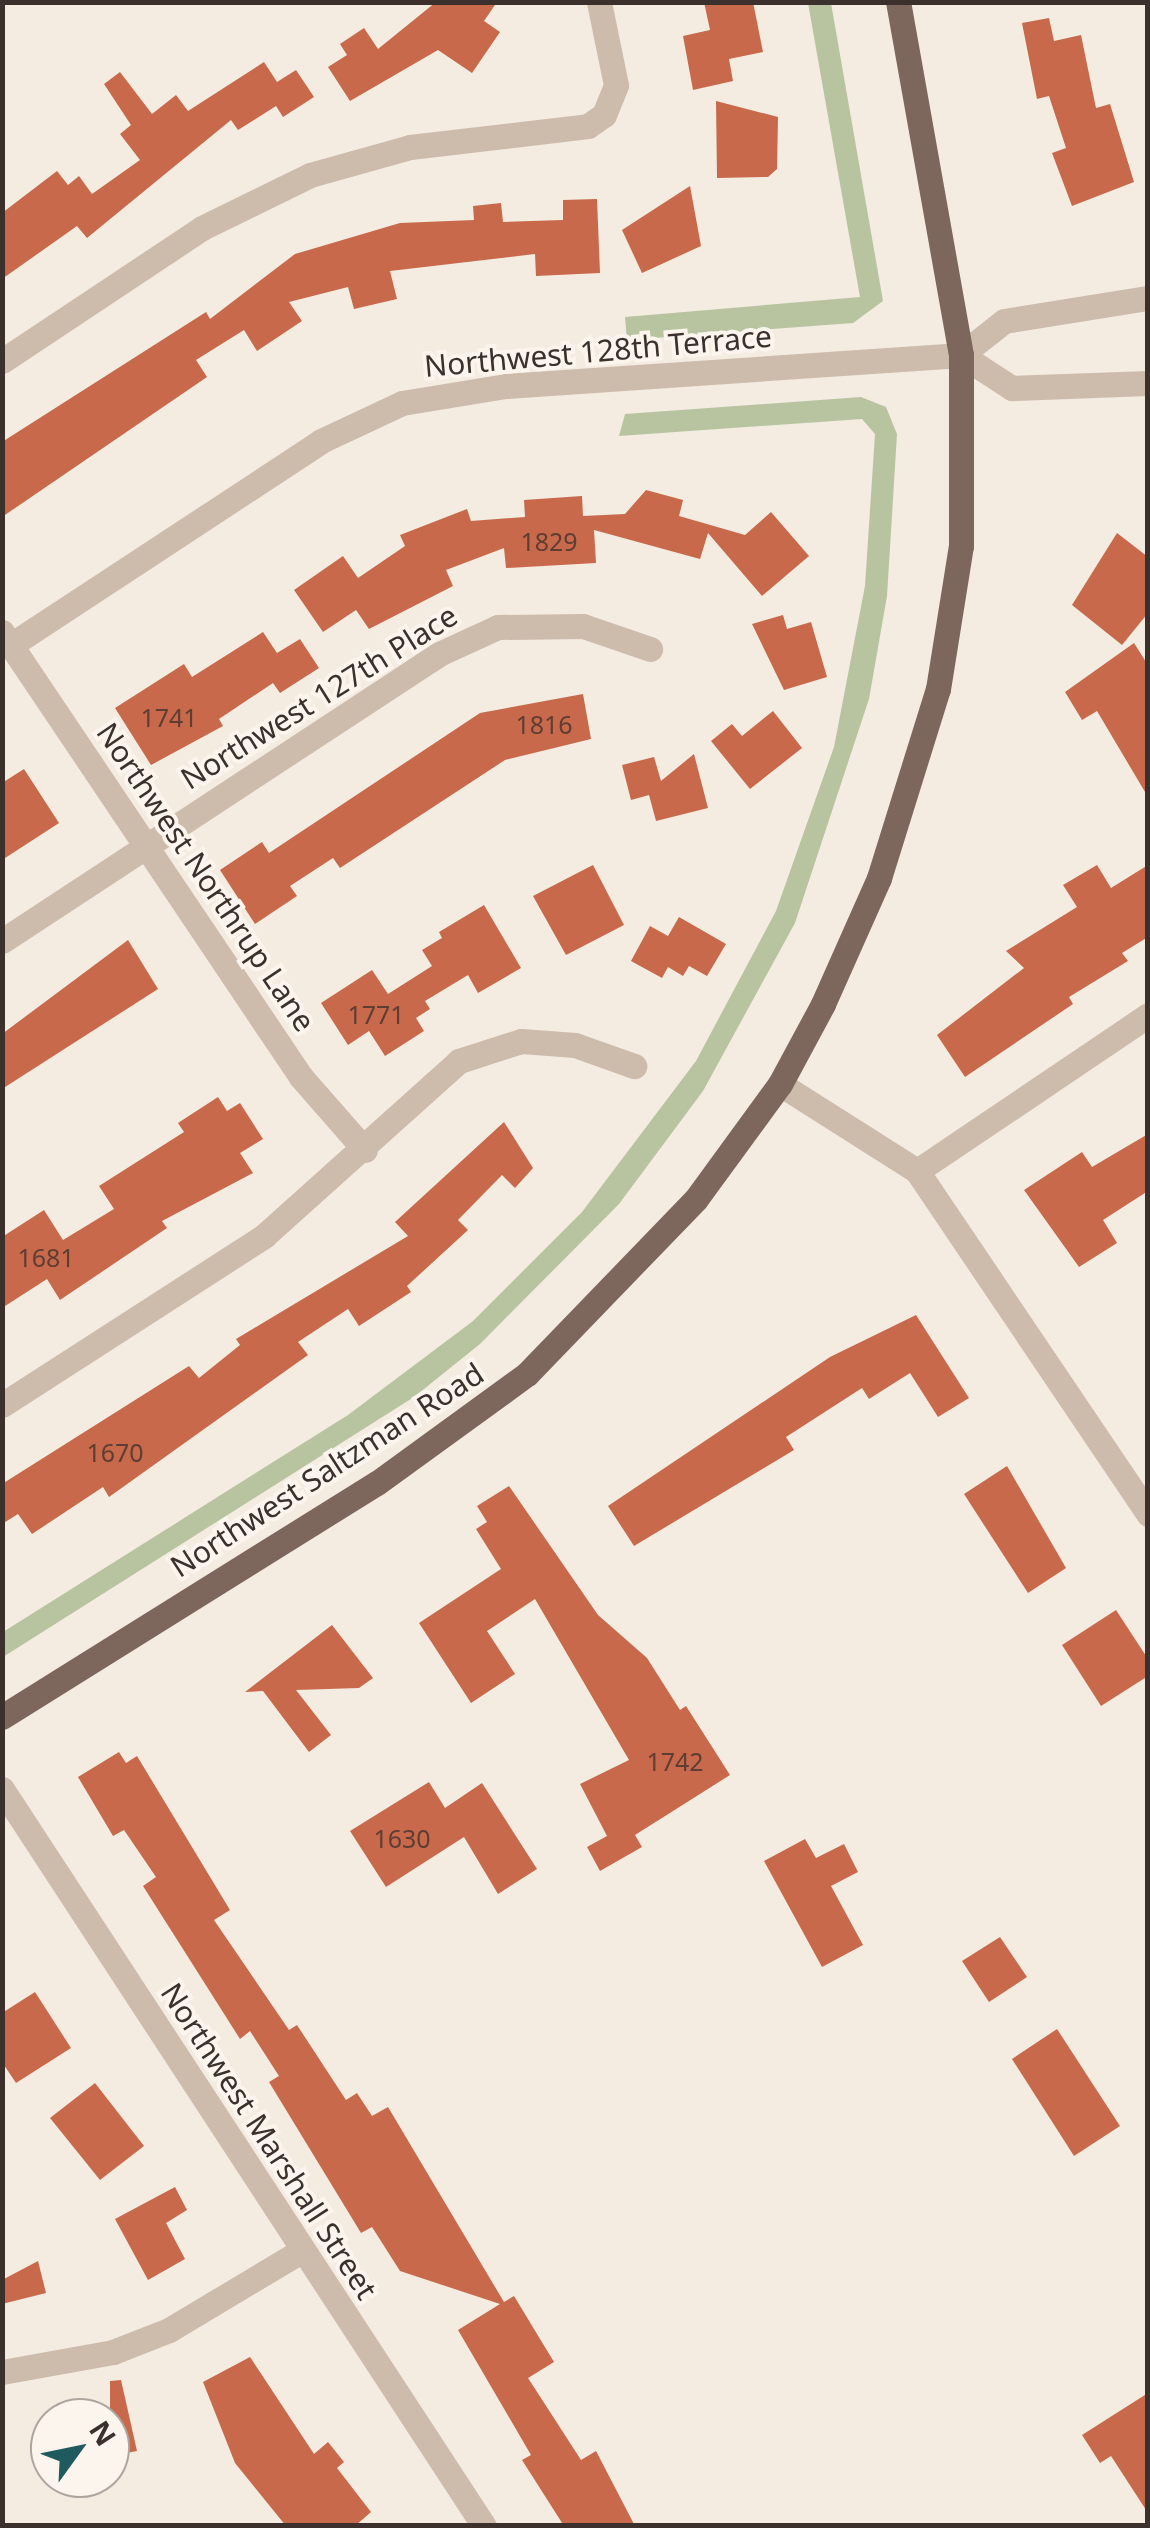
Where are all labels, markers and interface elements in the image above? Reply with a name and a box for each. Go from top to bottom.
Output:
street label: Northwest 128th Terrace [423,318,773,384]
house number: 1829 [520,526,578,556]
street label: Northwest 127th Place [174,597,464,797]
house number: 1741 [140,702,198,732]
house number: 1816 [515,709,573,739]
street label: Northwest Northrup Lane [89,716,323,1038]
house number: 1771 [347,999,405,1029]
house number: 1681 [17,1242,75,1272]
street label: Northwest Saltzman Road [164,1355,490,1585]
house number: 1670 [86,1437,144,1467]
house number: 1742 [646,1746,704,1776]
house number: 1630 [373,1823,431,1853]
street label: Northwest Marshall Street [153,1976,385,2306]
north arrow [30,2398,130,2498]
text: N [81,2413,126,2453]

